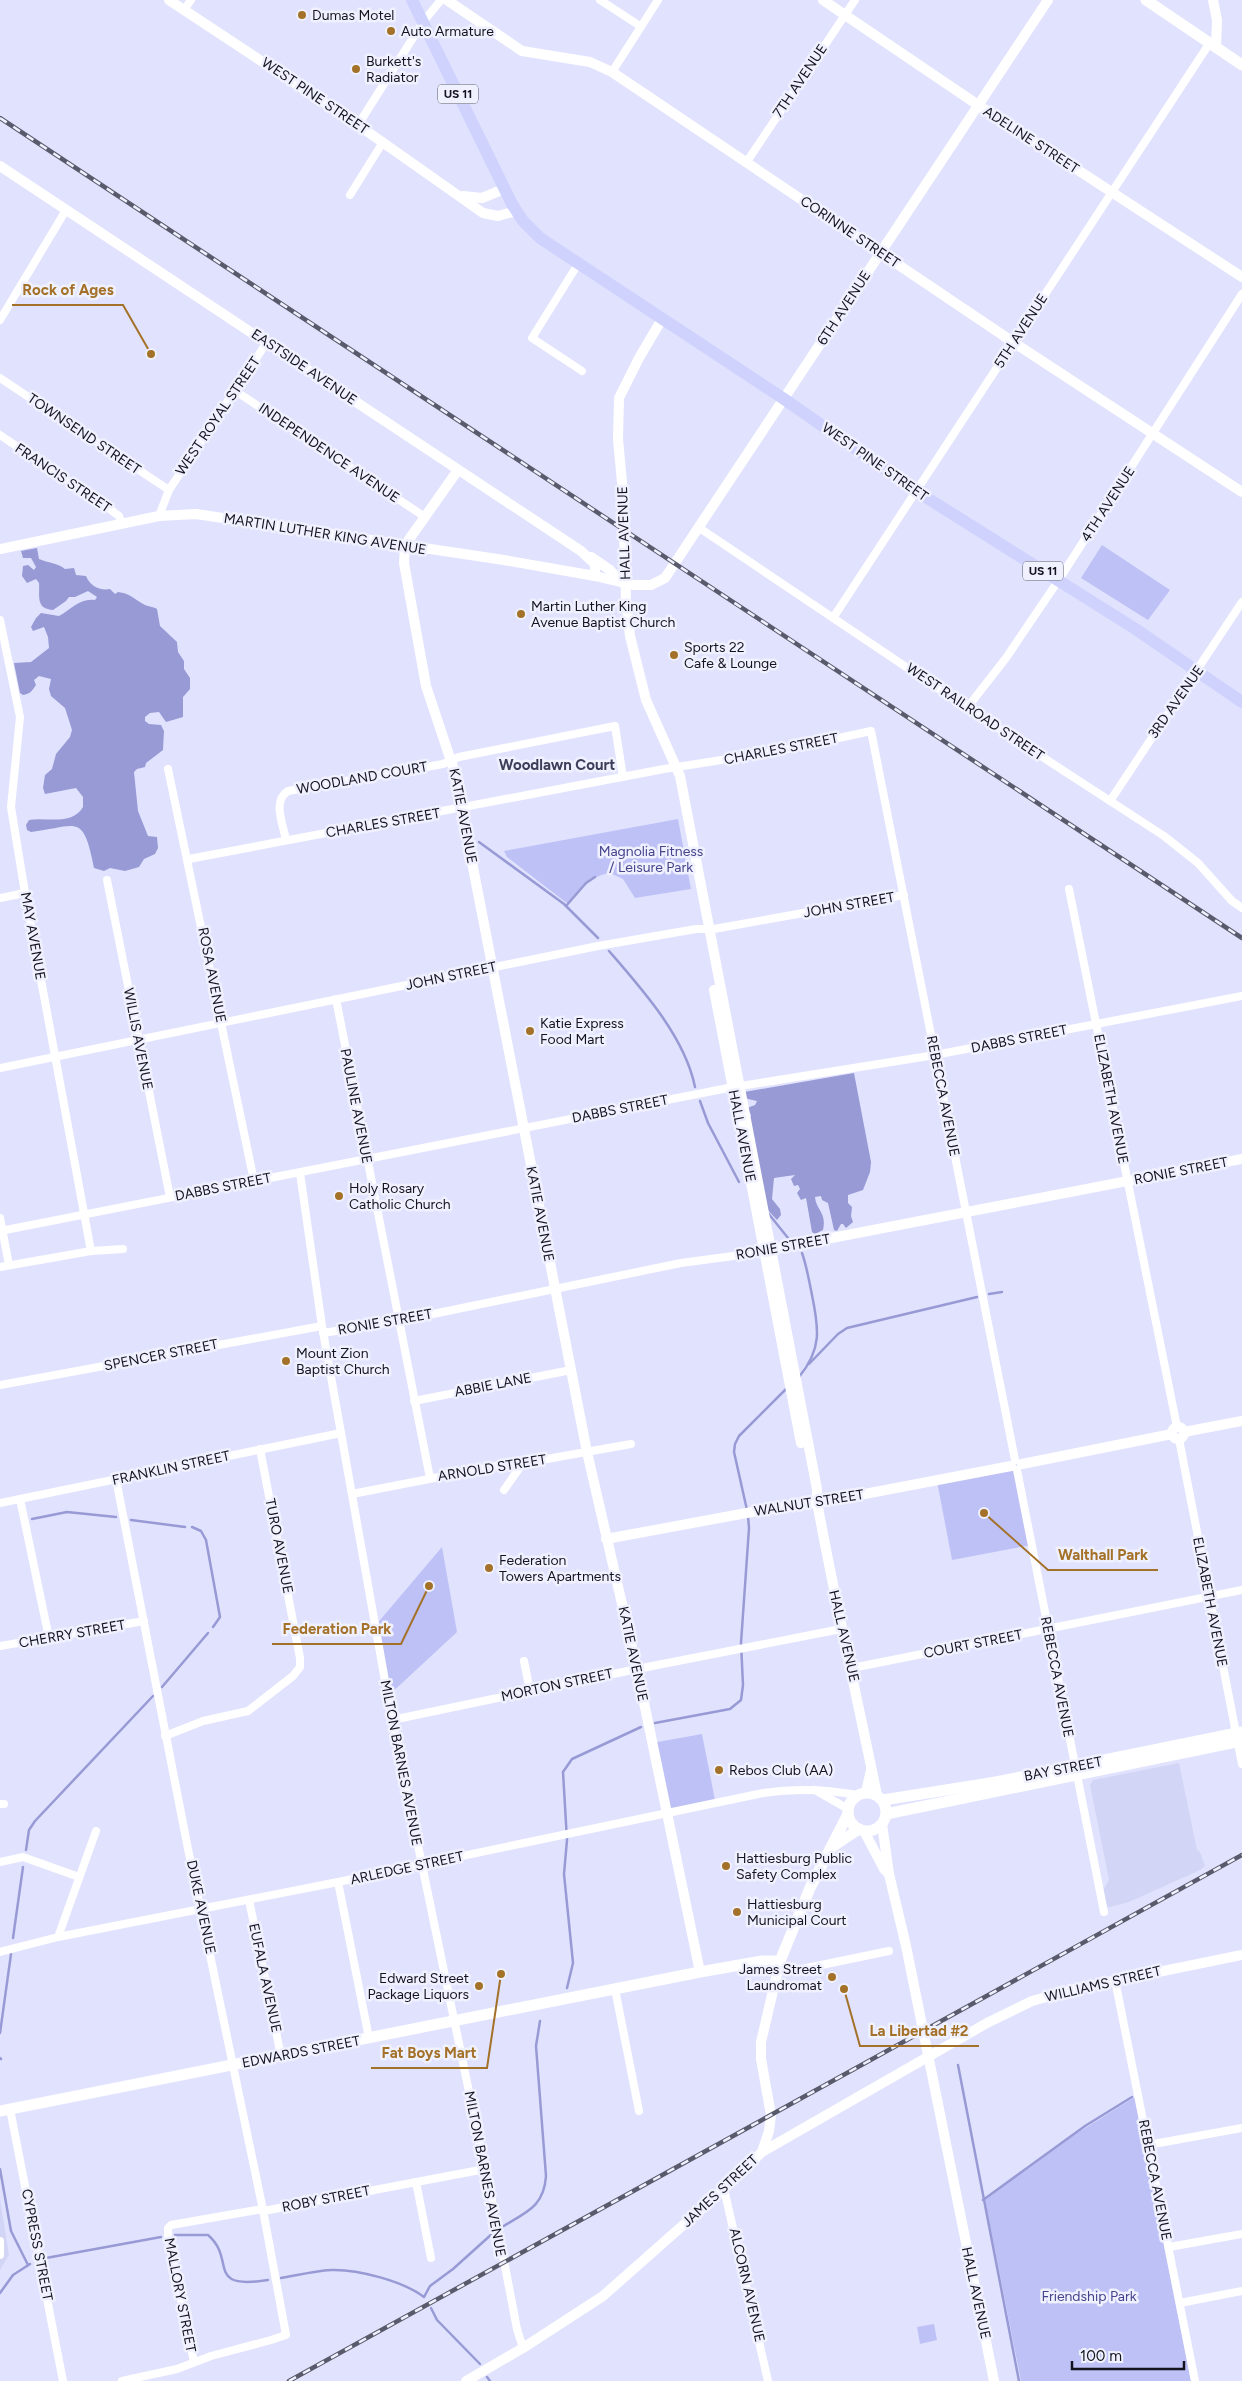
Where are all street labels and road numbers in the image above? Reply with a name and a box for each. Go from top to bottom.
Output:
street label: 7TH AVENUE [769,41,831,121]
street label: WEST PINE STREET [258,54,372,138]
road number: US 11 [438,85,478,104]
street label: ADELINE STREET [980,103,1082,177]
street label: CORINNE STREET [797,192,903,272]
street label: 6TH AVENUE [814,268,874,348]
street label: 5TH AVENUE [991,290,1051,372]
street label: EASTSIDE AVENUE [248,325,360,409]
street label: WEST ROYAL STREET [172,353,264,478]
street label: TOWNSEND STREET [24,390,144,478]
street label: INDEPENDENCE AVENUE [255,399,403,507]
street label: WEST PINE STREET [819,419,931,505]
street label: FRANCIS STREET [12,440,114,517]
street label: 4TH AVENUE [1077,463,1139,545]
street label: HALL AVENUE [614,486,634,580]
street label: MARTIN LUTHER KING AVENUE [223,510,427,558]
road number: US 11 [1023,562,1063,580]
street label: WEST RAILROAD STREET [903,660,1047,765]
street label: 3RD AVENUE [1145,662,1207,742]
street label: CHARLES STREET [723,730,840,768]
street label: WOODLAND COURT [295,758,429,798]
street label: KATIE AVENUE [445,767,481,865]
street label: CHARLES STREET [324,805,442,841]
street label: JOHN STREET [802,889,896,921]
street label: MAY AVENUE [17,891,49,981]
street label: ROSA AVENUE [194,926,230,1024]
street label: JOHN STREET [404,958,498,994]
street label: WILLIS AVENUE [120,987,156,1091]
street label: DABBS STREET [969,1021,1069,1057]
street label: ELIZABETH AVENUE [1090,1032,1132,1166]
street label: REBECCA AVENUE [923,1034,963,1158]
street label: PAULINE AVENUE [336,1047,376,1165]
street label: HALL AVENUE [725,1088,759,1184]
street label: DABBS STREET [570,1091,670,1127]
street label: RONIE STREET [1133,1154,1230,1188]
street label: KATIE AVENUE [522,1165,558,1263]
street label: DABBS STREET [173,1169,273,1205]
street label: RONIE STREET [735,1230,832,1264]
street label: RONIE STREET [337,1305,434,1339]
street label: SPENCER STREET [103,1336,220,1374]
street label: ABBIE LANE [453,1369,533,1401]
street label: FRANKLIN STREET [111,1447,232,1489]
street label: ARNOLD STREET [436,1451,548,1485]
street label: WALNUT STREET [753,1486,865,1520]
street label: TURO AVENUE [261,1497,297,1595]
street label: ELIZABETH AVENUE [1189,1535,1231,1669]
street label: HALL AVENUE [825,1588,863,1684]
street label: KATIE AVENUE [615,1605,651,1703]
street label: REBECCA AVENUE [1037,1615,1077,1739]
street label: CHERRY STREET [17,1616,127,1652]
street label: COURT STREET [922,1626,1024,1662]
street label: MORTON STREET [500,1665,615,1705]
street label: MILTON BARNES AVENUE [377,1679,425,1847]
street label: BAY STREET [1023,1753,1104,1785]
street label: ARLEDGE STREET [349,1848,465,1888]
street label: DUKE AVENUE [183,1858,219,1956]
street label: EUFALA AVENUE [245,1922,285,2034]
street label: WILLIAMS STREET [1043,1962,1163,2006]
street label: EDWARDS STREET [240,2032,362,2072]
street label: MILTON BARNES AVENUE [461,2090,509,2258]
street label: REBECCA AVENUE [1135,2118,1175,2242]
street label: JAMES STREET [678,2151,762,2231]
street label: ROBY STREET [280,2182,372,2216]
street label: CYPRESS STREET [18,2188,56,2303]
street label: ALCORN AVENUE [726,2226,768,2344]
street label: MALLORY STREET [161,2236,200,2354]
street label: HALL AVENUE [958,2245,994,2341]

